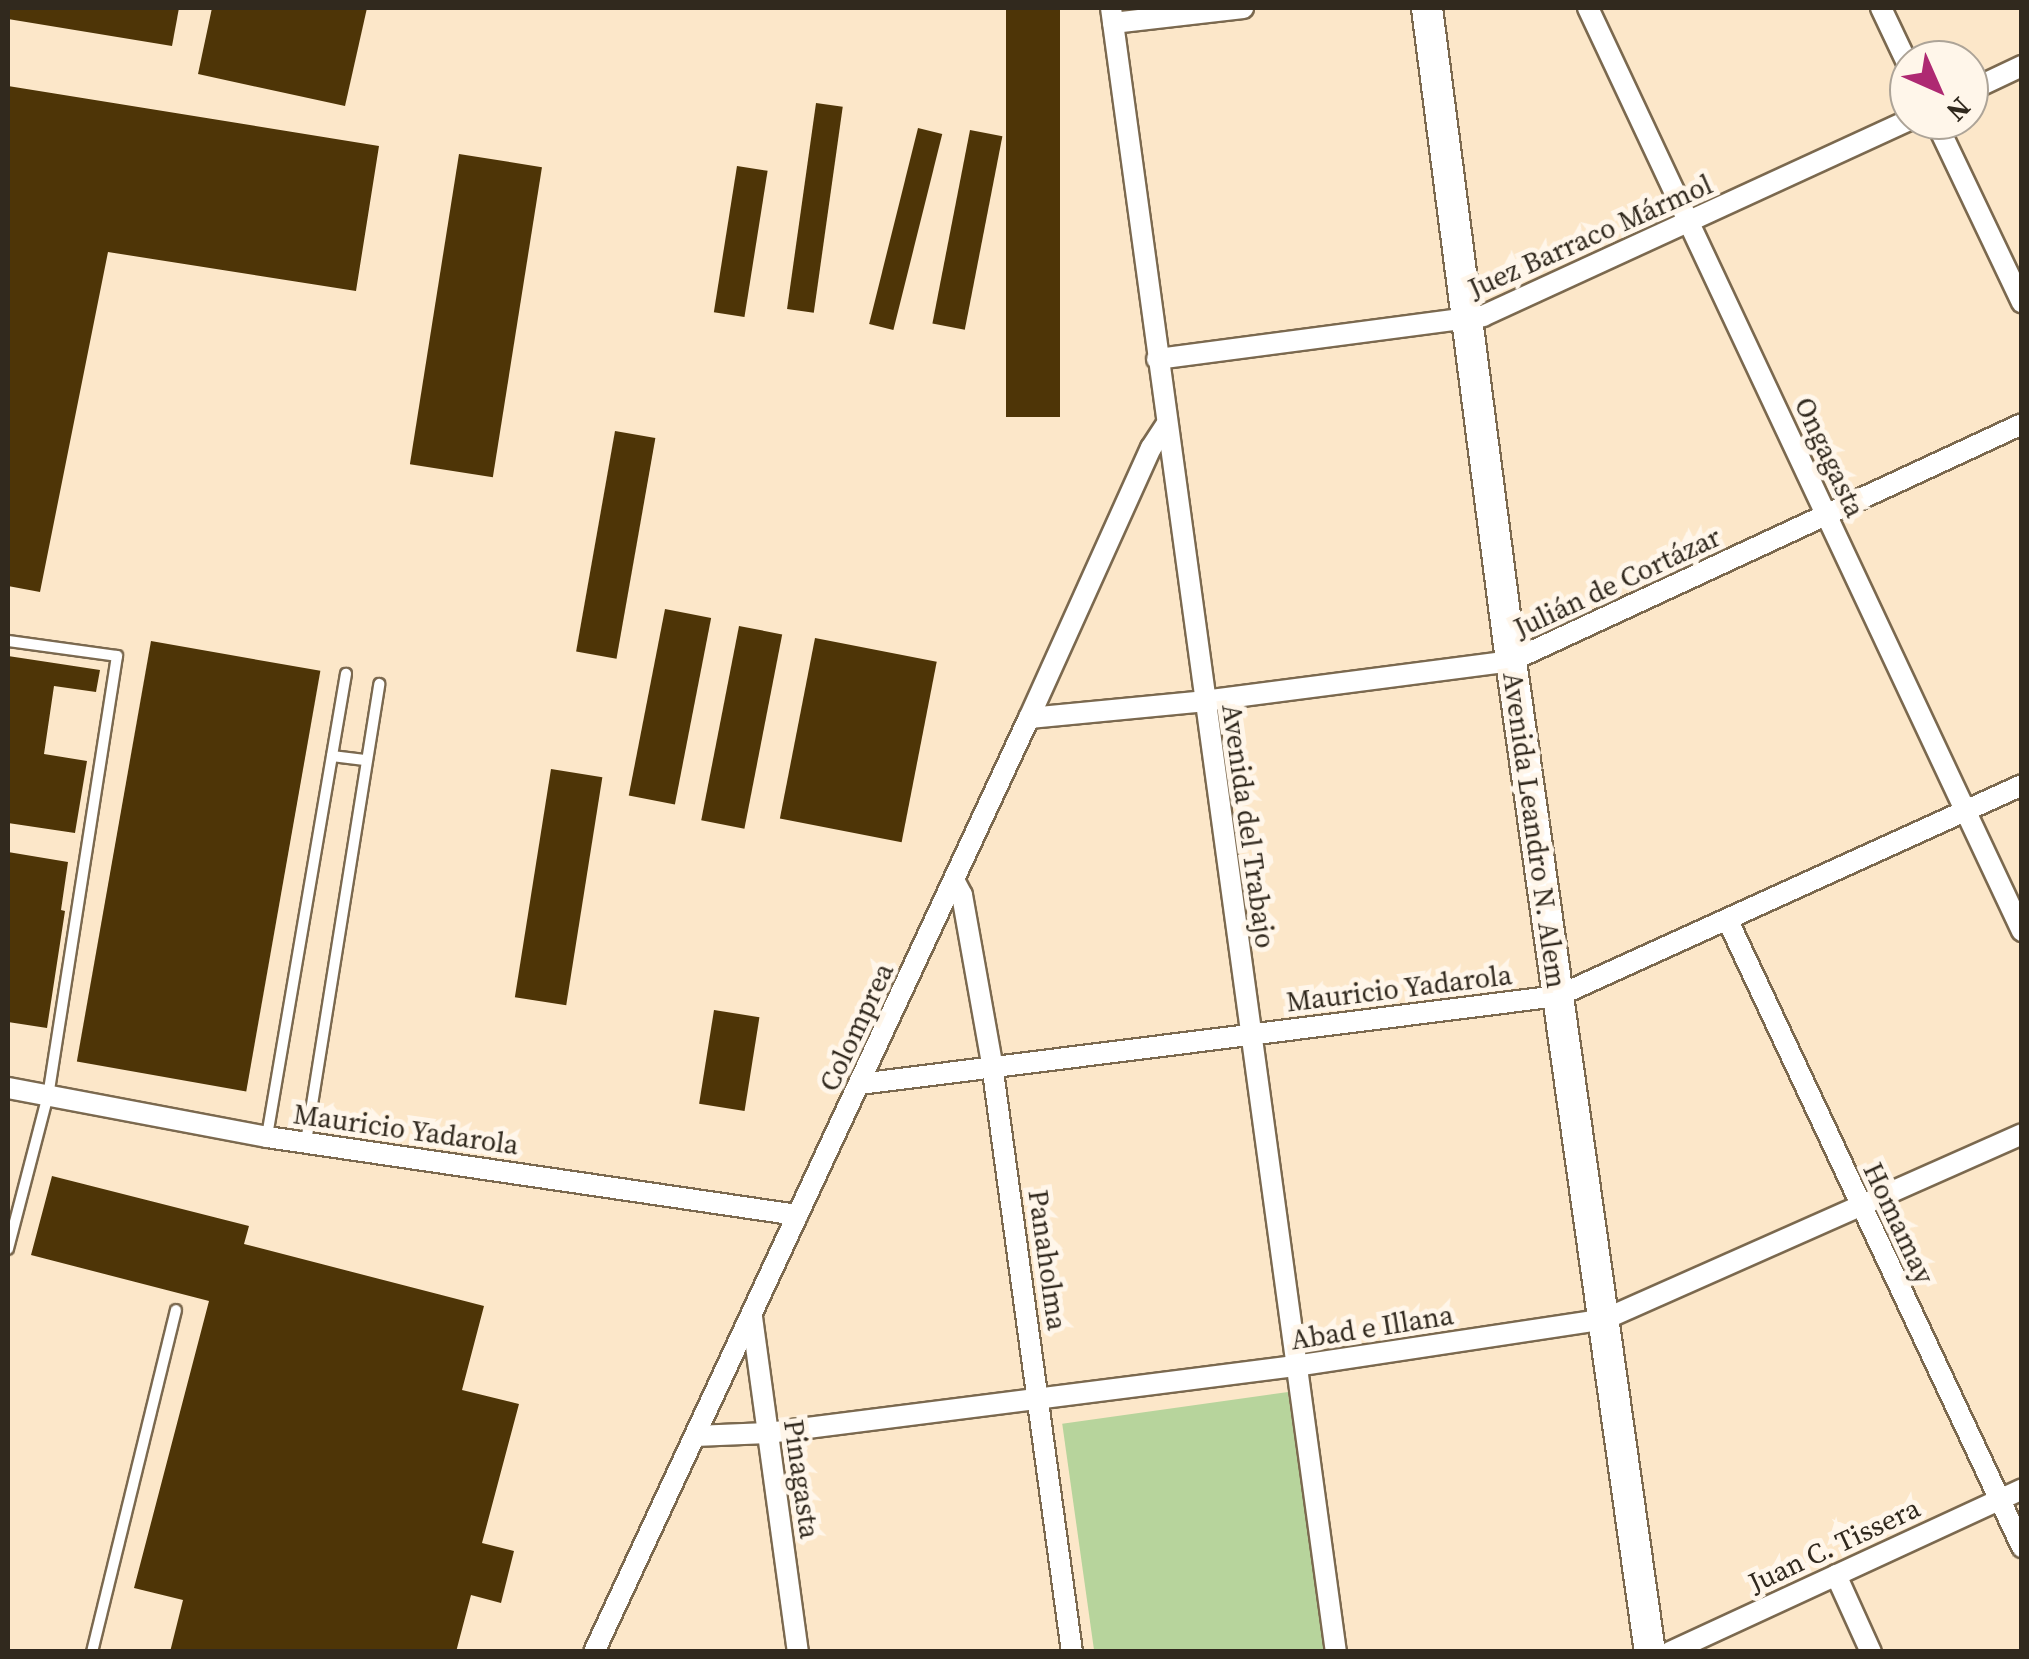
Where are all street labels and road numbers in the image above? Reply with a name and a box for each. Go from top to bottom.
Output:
street label: Juez Barraco Mármol [1463,167,1717,305]
street label: Ongagasta [1788,392,1872,522]
street label: Julián de Cortázar [1508,519,1726,645]
street label: Avenida Leandro N. Alem [1496,670,1574,990]
street label: Avenida del Trabajo [1215,702,1283,950]
street label: Mauricio Yadarola [1284,957,1514,1019]
street label: Colomprea [812,958,900,1096]
street label: Mauricio Yadarola [291,1097,521,1161]
street label: Homamay [1856,1157,1942,1289]
street label: Panaholma [1022,1188,1074,1332]
street label: Abad e Illana [1288,1298,1456,1356]
street label: Pinagasta [777,1417,827,1541]
street label: Juan C. Tissera [1743,1491,1925,1599]

